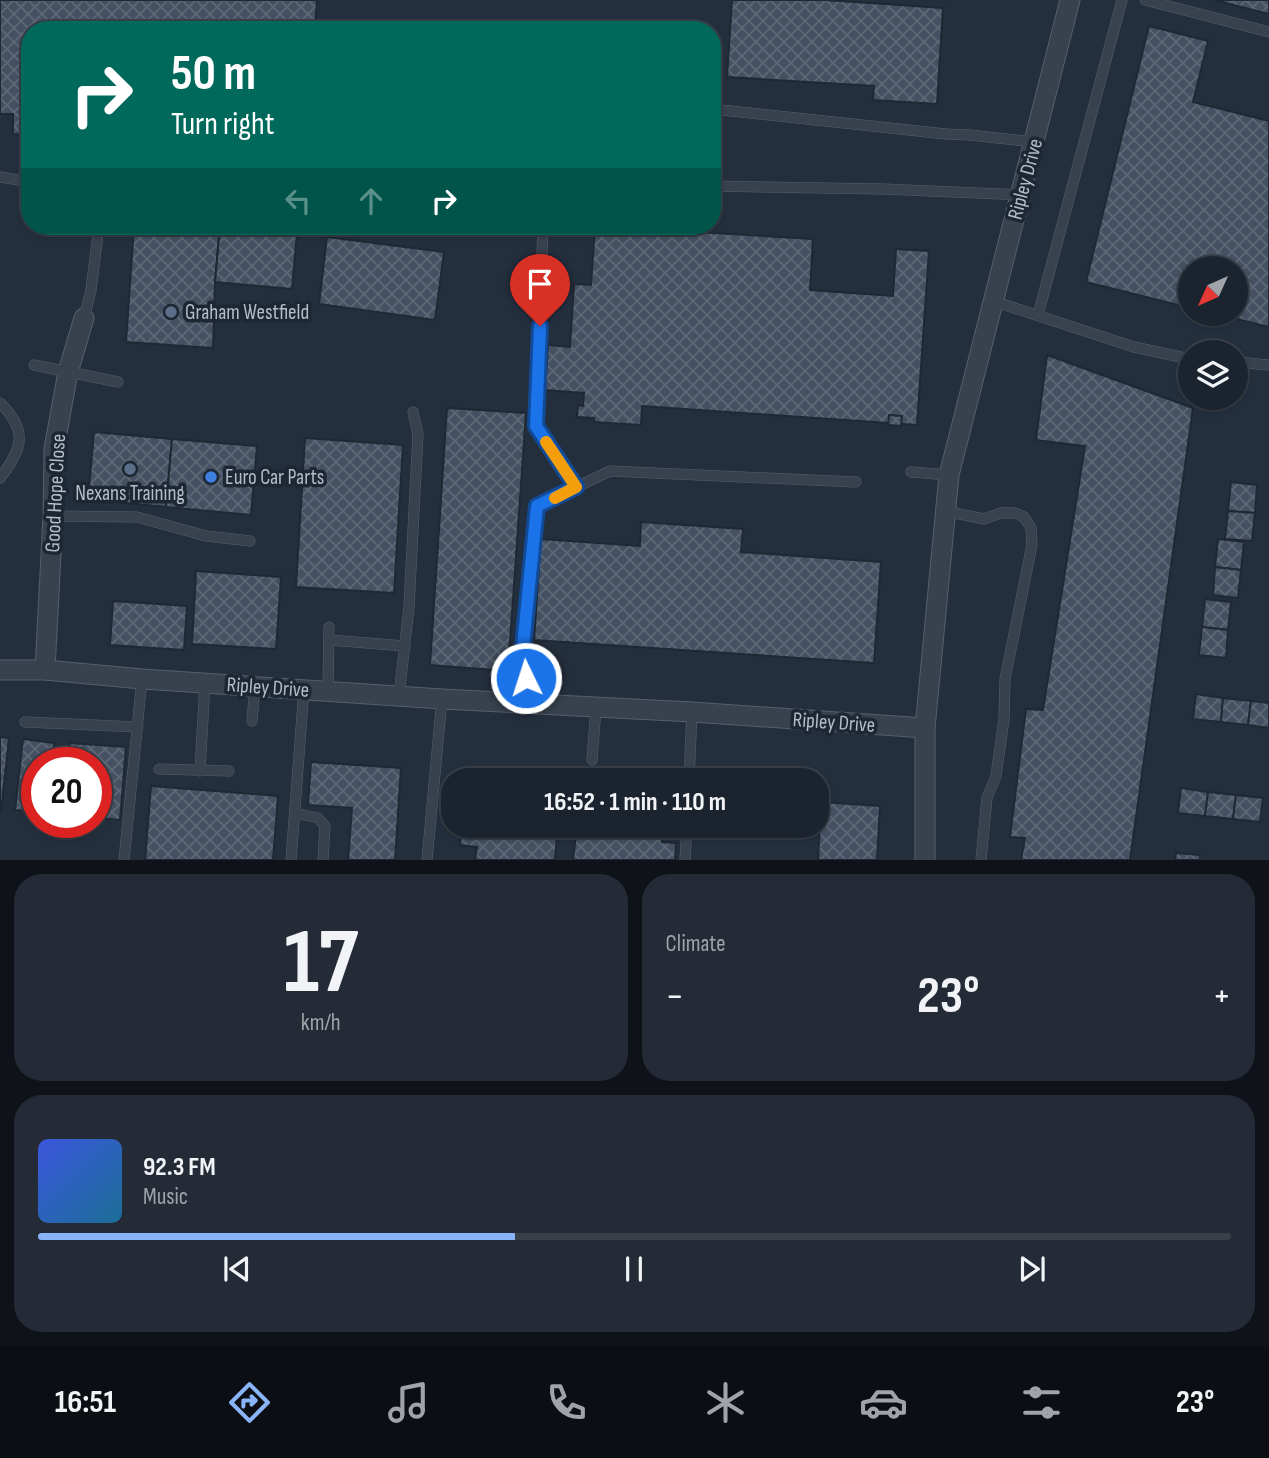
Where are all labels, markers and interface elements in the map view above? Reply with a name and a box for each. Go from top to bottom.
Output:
text: 50 m [171,45,256,104]
icon: right [56,49,147,140]
text: Turn right [171,105,275,144]
street label: Ripley Drive [1003,136,1048,222]
icon: left [279,182,317,220]
icon: ahead [352,182,390,220]
icon: right [425,182,463,220]
pin [510,254,570,326]
north arrow [1178,256,1248,326]
map controls [1178,256,1248,410]
icon: arrive [521,265,559,303]
place label: Graham Westfield [185,300,309,325]
marker: Graham Westfield [163,304,179,320]
button: layers [1178,340,1248,410]
street label: Good Hope Close [40,433,71,553]
marker: Nexans Training [122,461,138,477]
place label: Euro Car Parts [225,465,324,490]
marker: Euro Car Parts [203,469,219,485]
place label: Nexans Training [75,481,185,506]
position arrow [489,641,563,715]
street label: Ripley Drive [226,672,310,703]
street label: Ripley Drive [792,707,876,738]
speed limit sign: 20 [21,747,112,838]
text: 16:52 · 1 min · 110 m [544,787,726,818]
text: 17 [283,909,358,1018]
text: Climate [666,930,725,958]
text: 23° [917,965,979,1028]
text: − [666,974,684,1019]
text: + [1212,974,1231,1019]
text: km/h [301,1009,341,1037]
text: 92.3 FM [143,1152,216,1183]
text: Music [143,1183,188,1211]
icon: previous [218,1250,256,1288]
icon: pause [615,1250,653,1288]
icon: next [1013,1250,1051,1288]
icon: directions [225,1378,274,1427]
icon: music [384,1378,433,1427]
icon: phone [542,1378,591,1427]
icon: climate [701,1378,750,1427]
icon: car [859,1378,908,1427]
icon: filters [1017,1378,1066,1427]
text: 16:51 [55,1383,116,1422]
text: 23° [1176,1383,1214,1422]

